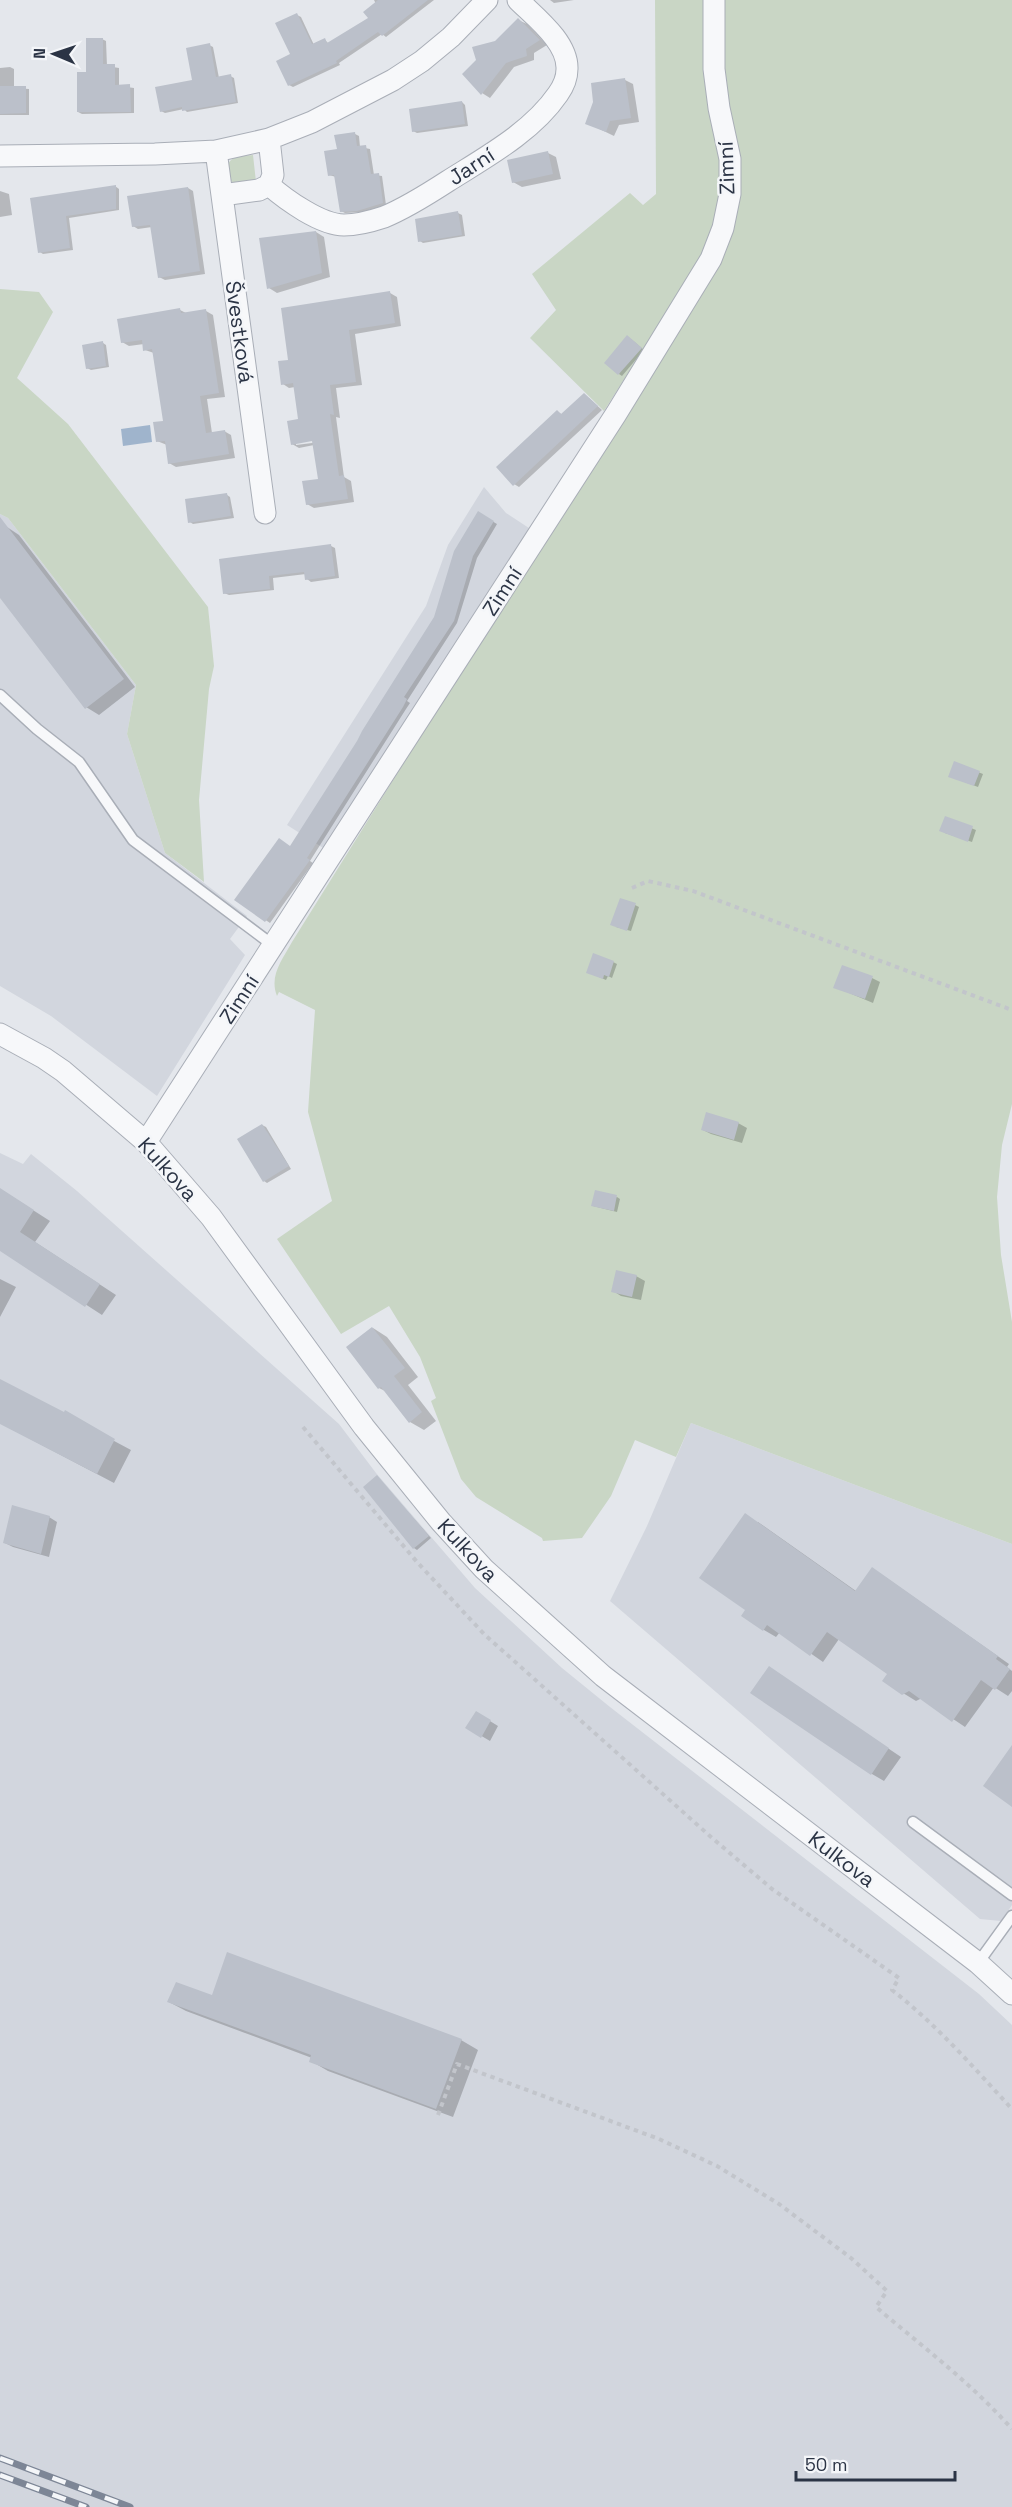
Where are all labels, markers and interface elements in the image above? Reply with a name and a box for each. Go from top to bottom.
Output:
north arrow [24,24,84,84]
text: N [29,48,50,59]
street label: Zimní [712,140,740,195]
street label: Jarní [443,141,500,191]
street label: Švestková [219,279,261,385]
street label: Zimní [476,561,528,621]
street label: Zimní [213,969,265,1029]
street label: Kulkova [132,1131,204,1207]
street label: Kulkova [432,1513,504,1587]
street label: Kulkova [803,1825,881,1893]
scale bar [796,2444,955,2482]
text: 50 m [805,2453,847,2476]

